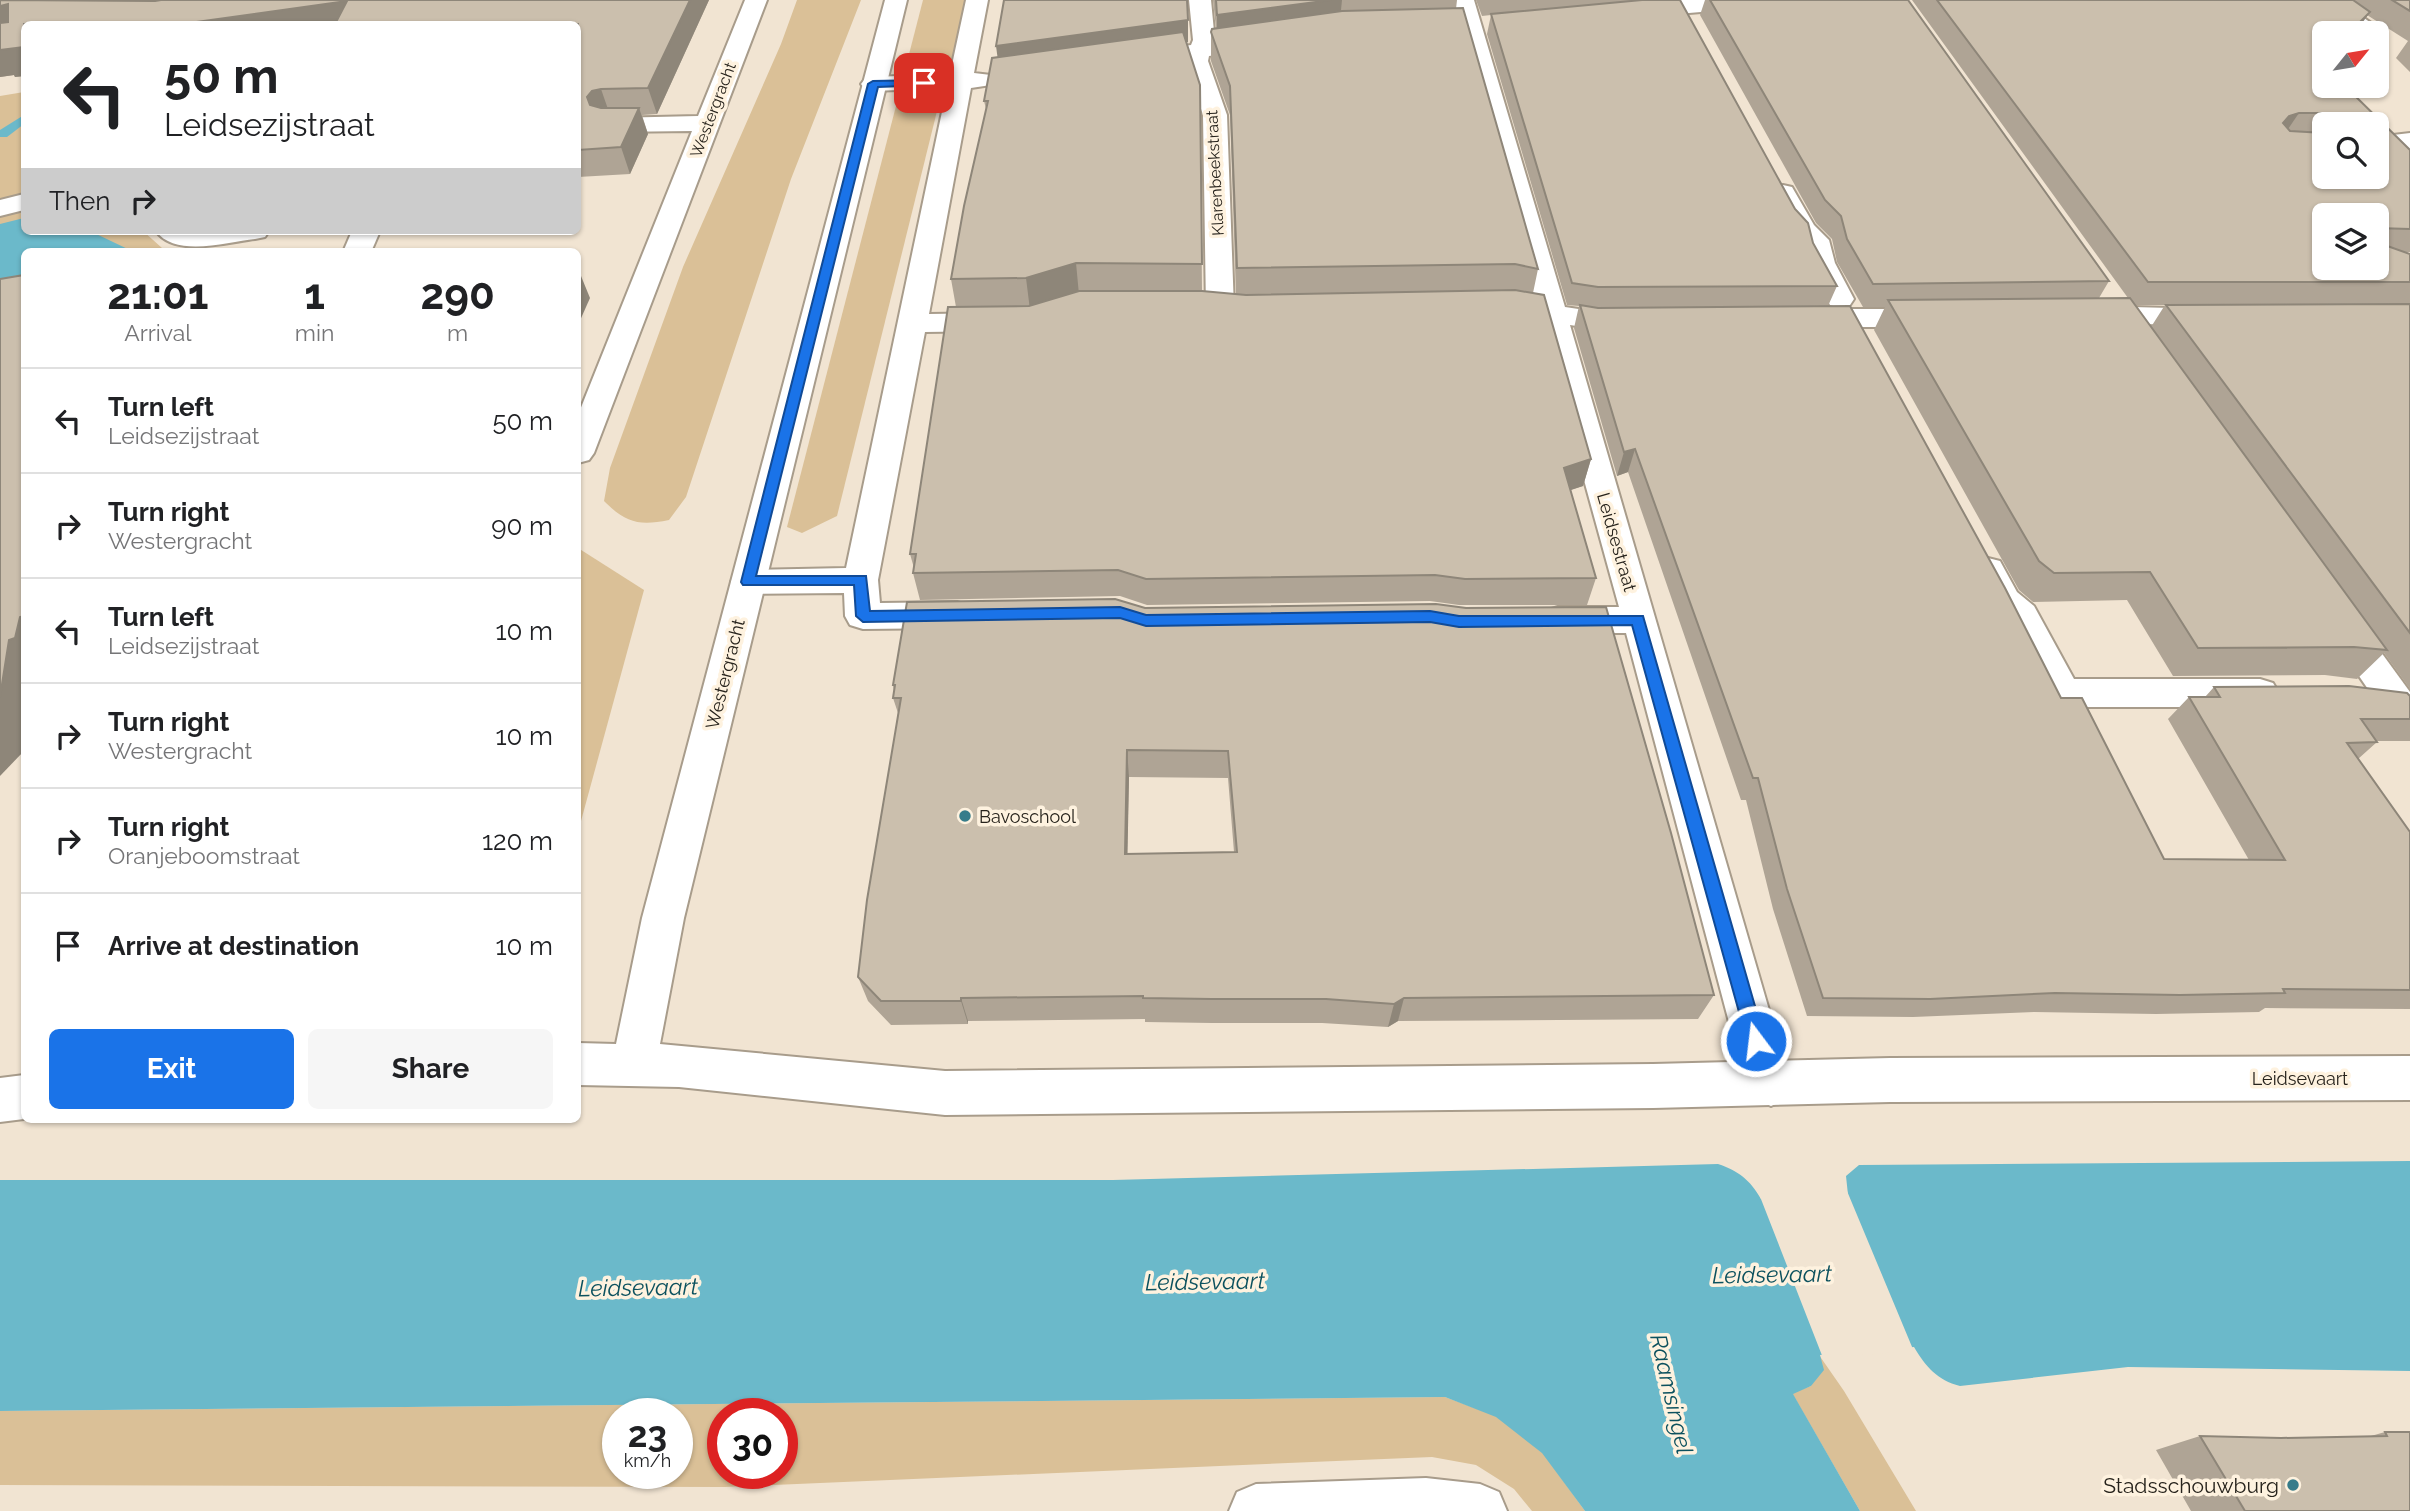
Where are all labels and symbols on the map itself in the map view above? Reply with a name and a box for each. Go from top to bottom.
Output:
north arrow [2312,21,2389,98]
pin [894,53,954,113]
street label: Westergracht [686,59,740,160]
street label: Klarenbeekstraat [1202,109,1228,236]
street label: Leidsestraat [1593,490,1641,594]
street label: Westergracht [701,617,749,731]
place label: Bavoschool [979,806,1076,827]
marker: Bavoschool [957,808,973,824]
position arrow [1719,1004,1793,1078]
street label: Leidsevaart [2252,1068,2348,1089]
water label: Leidsevaart [1712,1259,1833,1289]
water label: Leidsevaart [1145,1266,1266,1296]
water label: Leidsevaart [578,1272,699,1302]
water label: Raamsingel [1645,1331,1699,1457]
speed limit sign: 30 [707,1398,798,1489]
place label: Stadsschouwburg [2103,1473,2279,1498]
marker: Stadsschouwburg [2285,1477,2301,1493]

